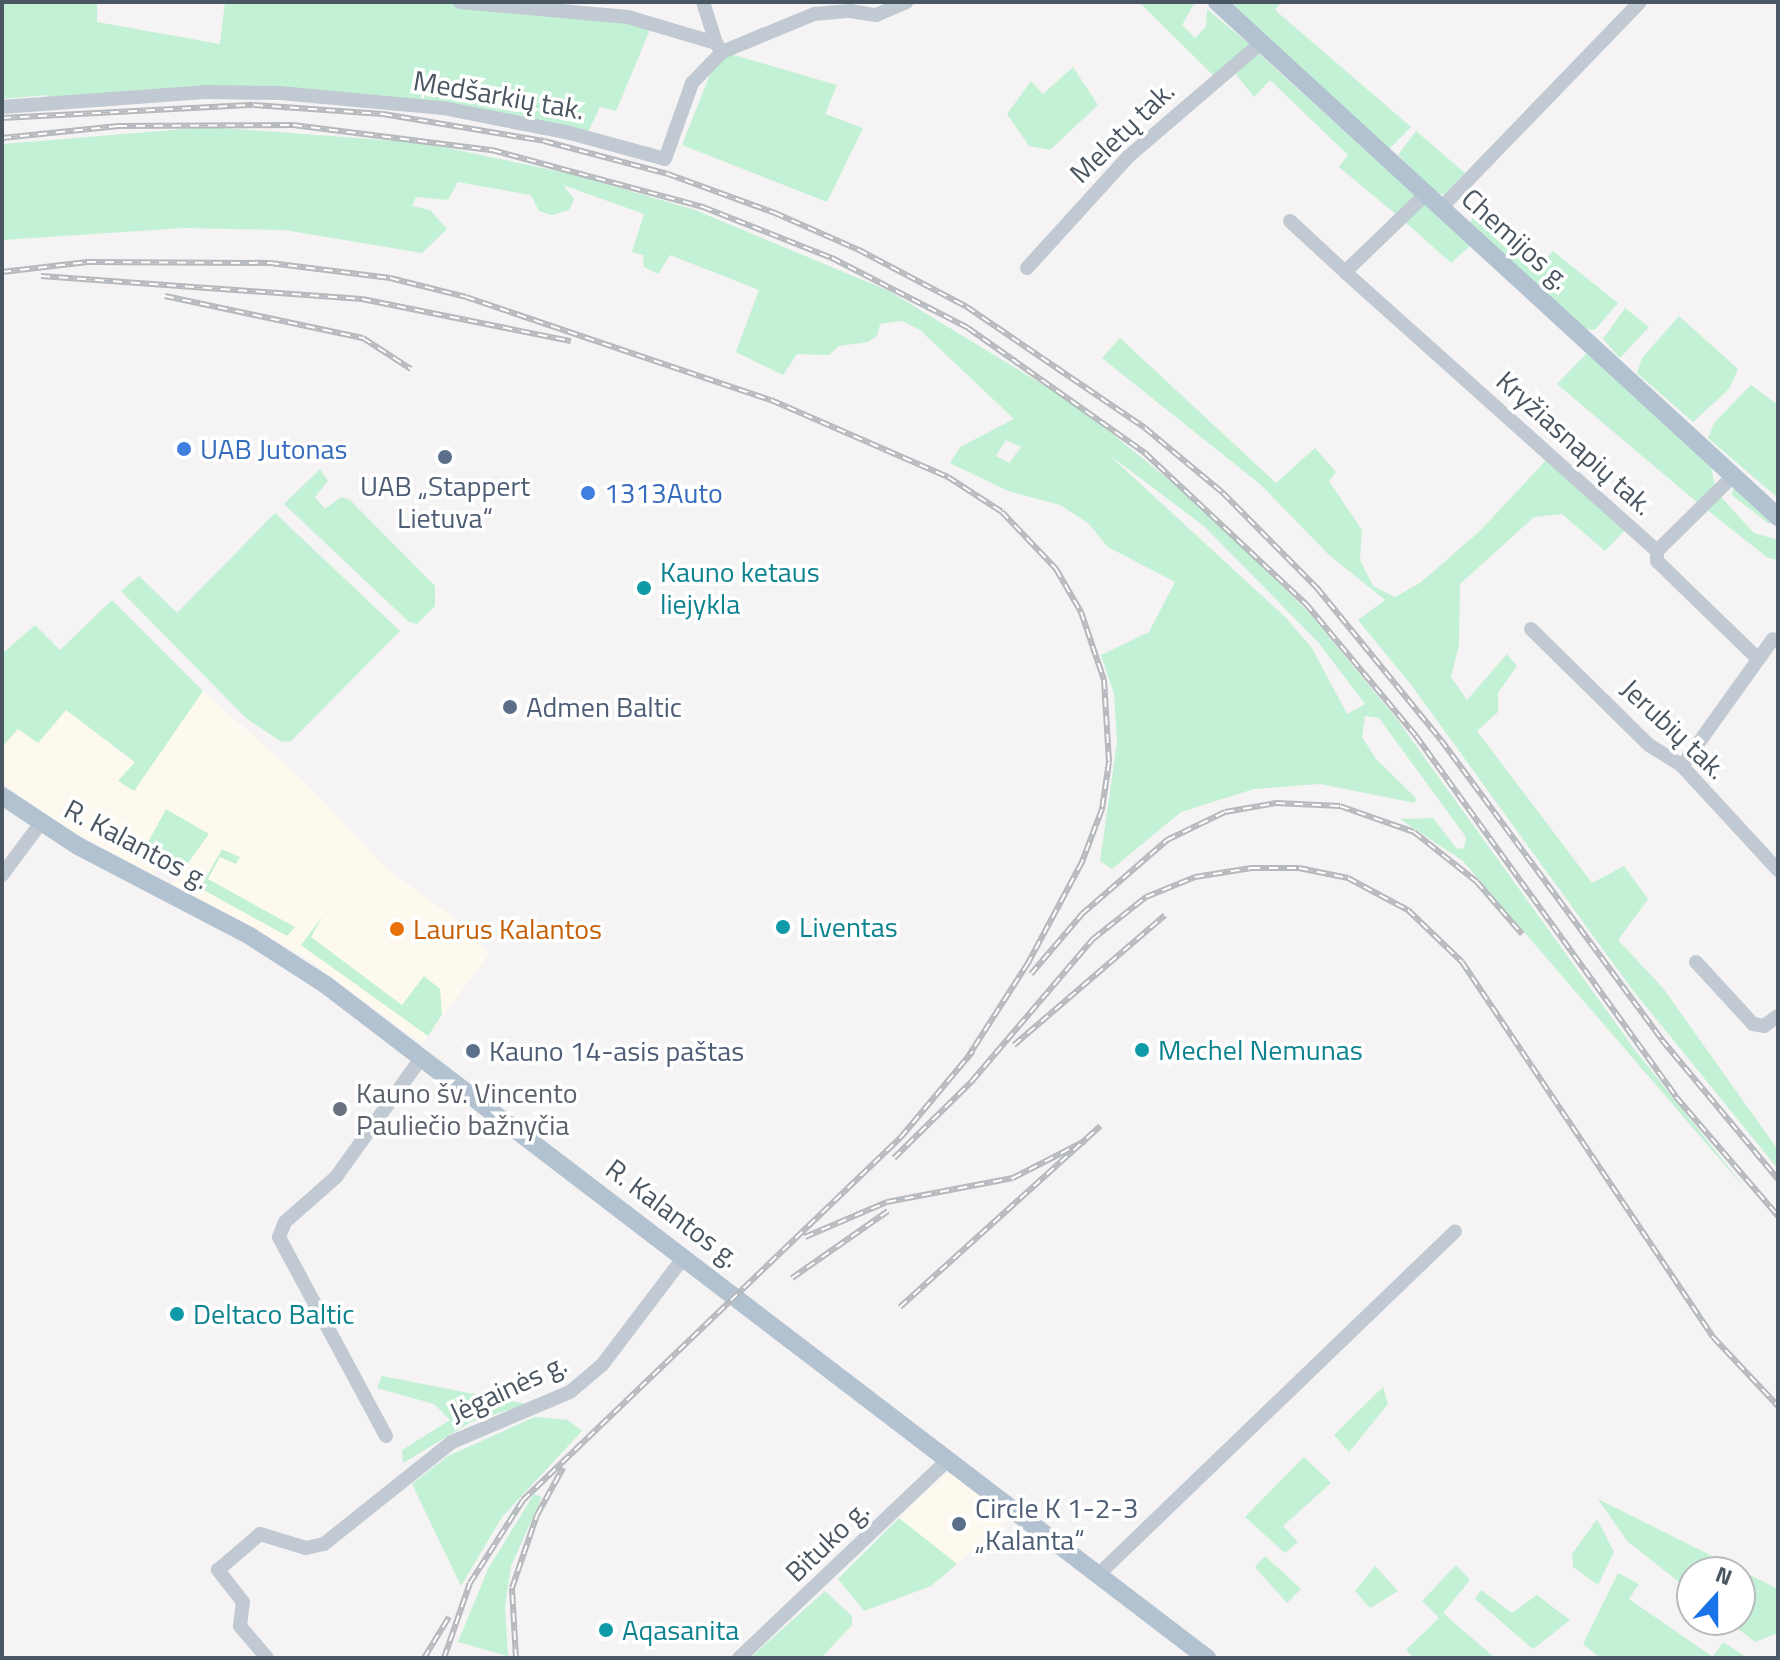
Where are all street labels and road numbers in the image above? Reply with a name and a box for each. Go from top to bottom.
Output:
street label: Medšarkių tak. [411,63,587,127]
street label: Meletų tak. [1063,74,1181,190]
street label: Chemijos g. [1455,182,1577,296]
street label: Kryžiasnapių tak. [1490,364,1660,522]
street label: Jerubių tak. [1614,672,1734,786]
street label: R. Kalantos g. [59,792,215,896]
street label: R. Kalantos g. [599,1152,747,1274]
street label: Jėgainės g. [444,1346,572,1430]
street label: Bituko g. [778,1493,876,1589]

